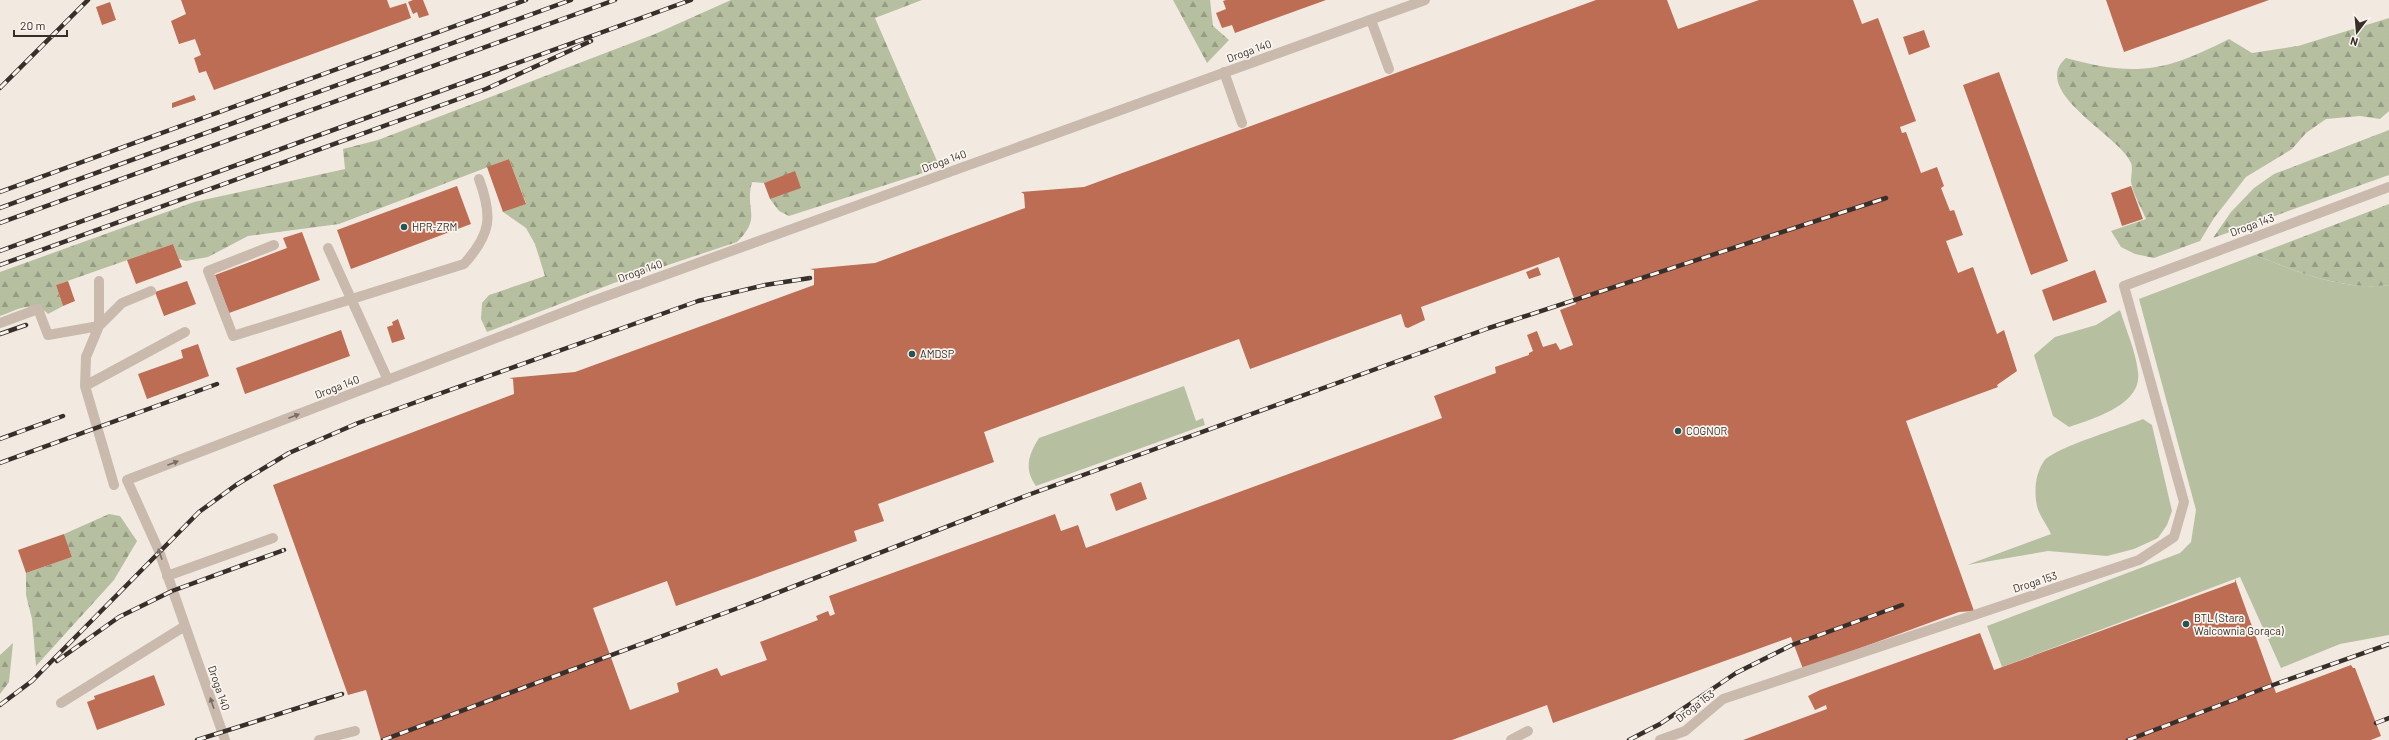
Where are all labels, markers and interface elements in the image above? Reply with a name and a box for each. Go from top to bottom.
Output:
scale bar [14,12,67,38]
north arrow [2337,12,2377,52]
text: 20 m [20,18,46,32]
text: N [2349,35,2359,49]
street label: Droga 140 [1225,36,1273,65]
street label: Droga 140 [920,146,968,175]
street label: Droga 143 [2228,211,2276,239]
place label: HPR-ZRM [412,220,457,233]
marker: HPR-ZRM [399,222,409,232]
street label: Droga 140 [616,256,664,285]
place label: AMDSP [920,347,955,360]
marker: AMDSP [907,349,917,359]
street label: Droga 140 [313,372,361,401]
one-way arrow [289,412,301,418]
place label: COGNOR [1686,424,1728,437]
marker: COGNOR [1673,426,1683,436]
one-way arrow [167,459,179,465]
one-way arrow [156,548,162,560]
street label: Droga 153 [2011,568,2059,595]
place label: BTL (Stara Walcownia Gorąca) [2194,611,2284,637]
marker: BTL (Stara Walcownia Gorąca) [2181,619,2191,629]
street label: Droga 140 [206,664,233,712]
street label: Droga 153 [1673,687,1717,725]
one-way arrow [209,697,215,709]

